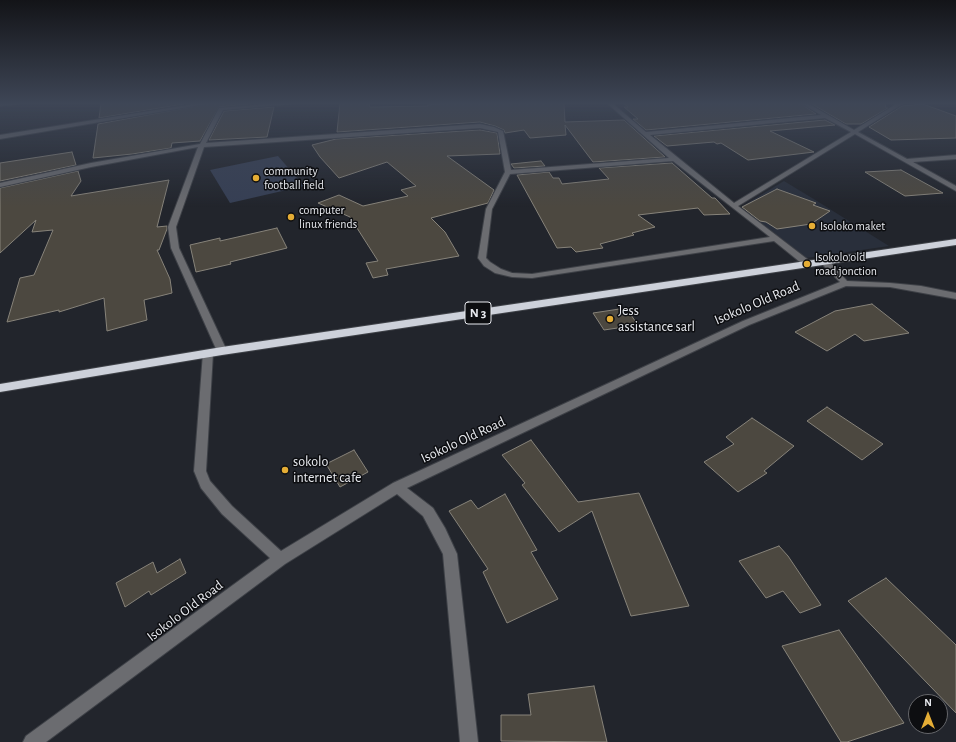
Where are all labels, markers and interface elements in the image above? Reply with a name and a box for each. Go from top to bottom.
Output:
place label: community football field [264,164,324,192]
marker: community football field [251,173,261,183]
place label: computer linux friends [299,203,357,231]
marker: computer linux friends [286,212,296,222]
place label: Isoloko maket [820,219,885,233]
marker: Isoloko maket [807,221,817,231]
place label: Isokolo old road jonction [815,250,877,278]
marker: Isokolo old road jonction [802,259,812,269]
street label: Isokolo Old Road [712,277,802,329]
road number: N 3 [465,302,491,324]
place label: Jess assistance sarl [618,303,695,336]
marker: Jess assistance sarl [605,314,615,324]
street label: Isokolo Old Road [418,413,508,467]
place label: sokolo internet cafe [293,454,361,486]
marker: sokolo internet cafe [280,465,290,475]
street label: Isokolo Old Road [144,577,226,645]
north arrow [908,694,948,734]
text: N [924,697,932,708]

